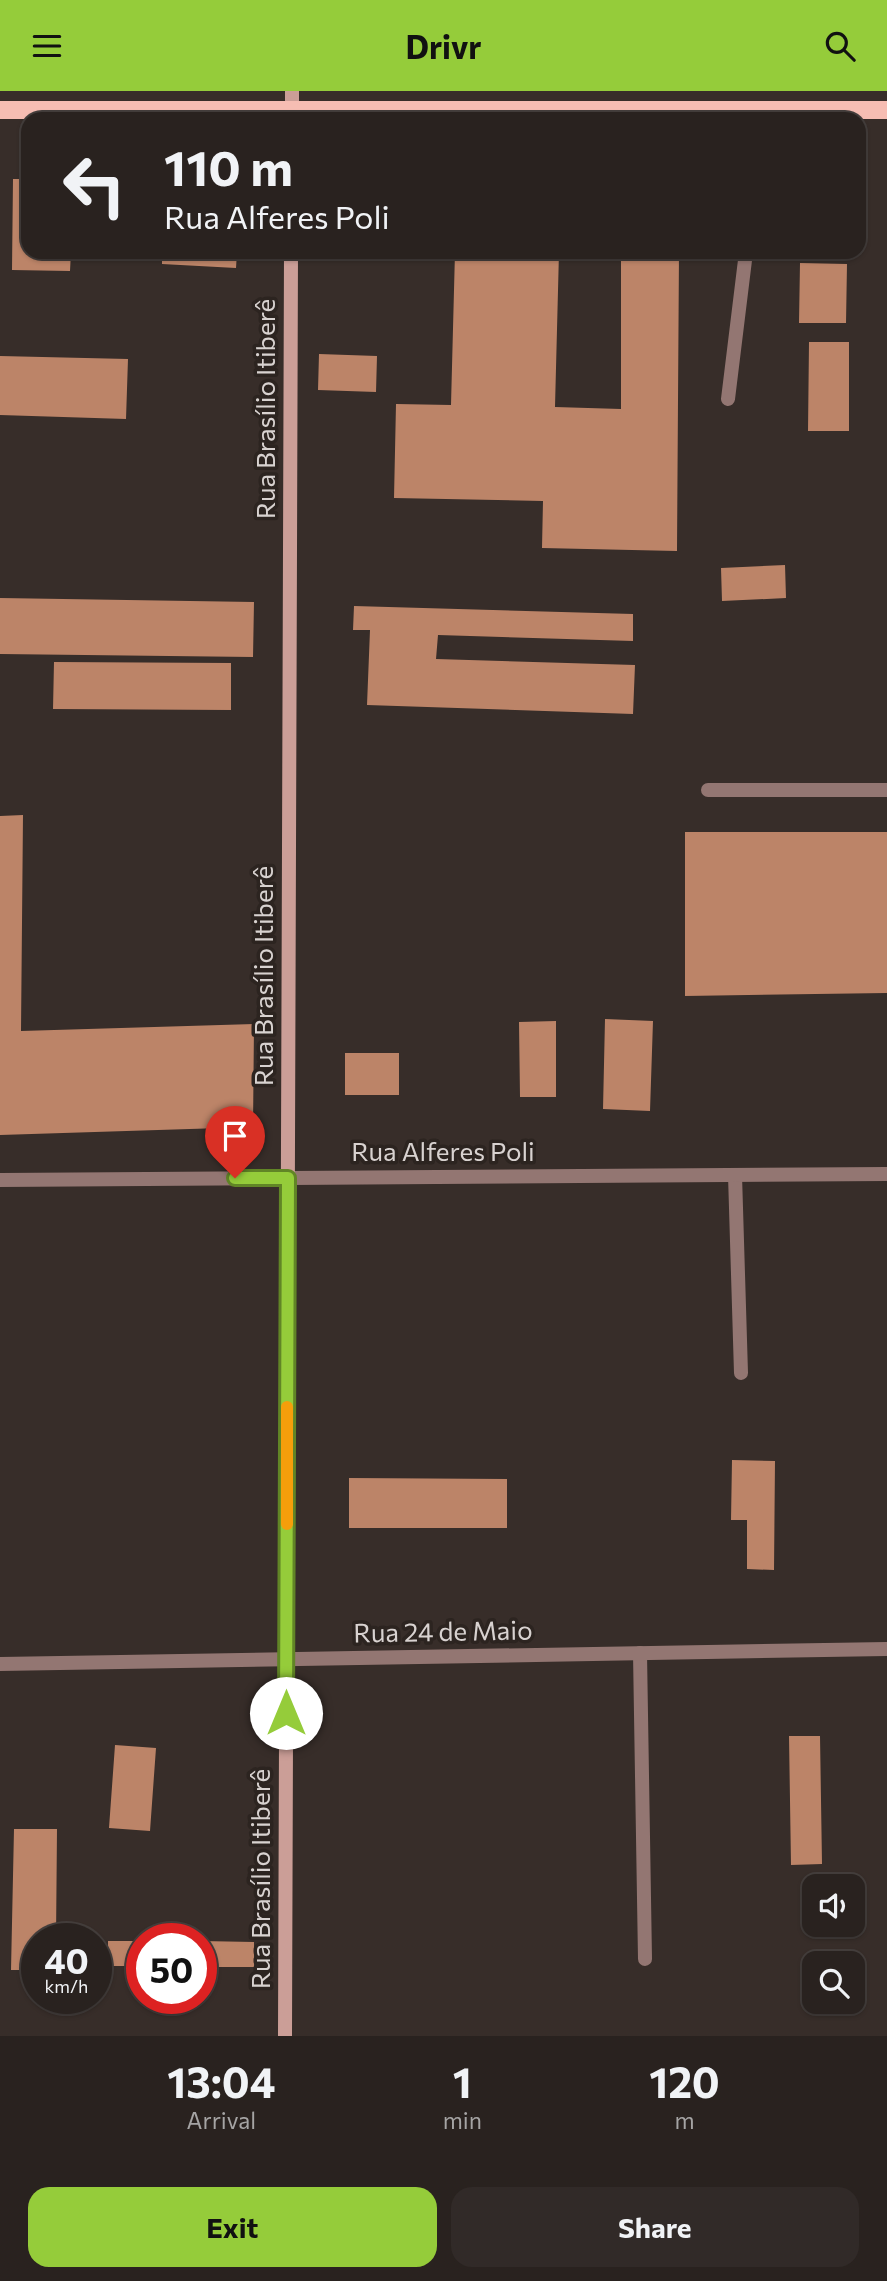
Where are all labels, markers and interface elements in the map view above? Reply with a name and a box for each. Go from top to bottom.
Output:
text: Drivr [405,26,482,66]
icon: menu [28,27,66,65]
icon: search [821,27,859,65]
text: 110 m [164,136,293,196]
icon: left [49,140,140,231]
text: Rua Alferes Poli [164,196,390,236]
street label: Rua Brasílio Itiberê [249,299,280,519]
street label: Rua Brasílio Itiberê [247,866,278,1086]
pin [205,1106,265,1178]
icon: arrive [216,1117,254,1155]
street label: Rua Alferes Poli [351,1135,535,1166]
street label: Rua 24 de Maio [353,1613,533,1648]
position arrow [249,1676,323,1750]
street label: Rua Brasílio Itiberê [244,1769,275,1989]
map controls [802,1874,865,2014]
button: sound [802,1874,865,1937]
speed limit sign: 50 [126,1923,217,2014]
text: 40 [44,1938,89,1981]
button: search [802,1951,865,2014]
text: km/h [45,1975,88,1997]
text: 13:04 [167,2055,276,2107]
text: 1 [453,2055,472,2107]
text: 120 [649,2055,720,2107]
text: Arrival [187,2106,256,2134]
text: min [443,2106,482,2134]
text: m [674,2106,695,2134]
button: Exit [28,2187,437,2267]
button: Share [451,2187,859,2267]

